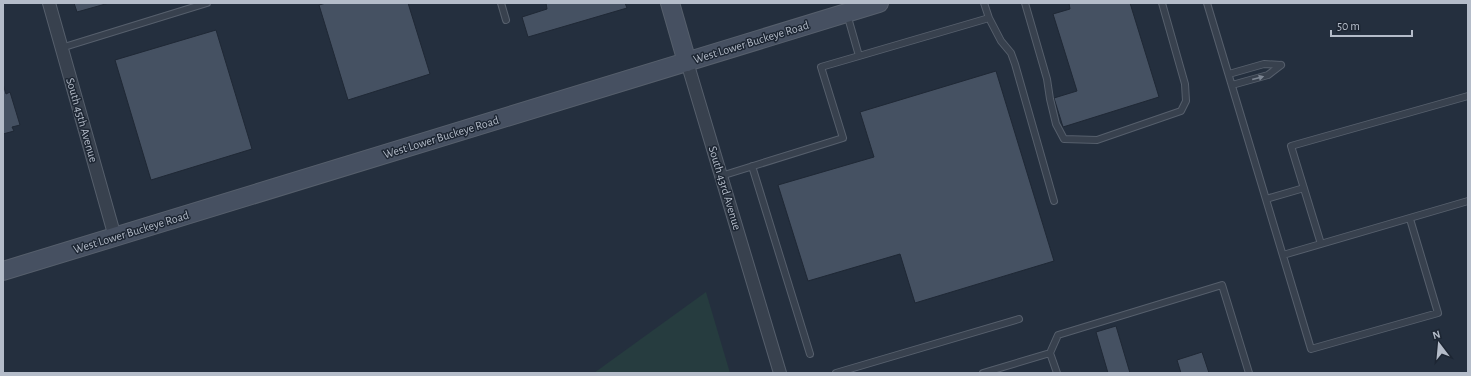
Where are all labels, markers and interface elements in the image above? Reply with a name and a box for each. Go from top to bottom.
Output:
scale bar [1331,12,1412,38]
street label: West Lower Buckeye Road [692,19,810,66]
text: 50 m [1337,20,1360,32]
one-way arrow [1252,75,1264,81]
street label: South 45th Avenue [64,76,100,164]
street label: West Lower Buckeye Road [382,114,500,161]
street label: South 43rd Avenue [707,145,743,231]
street label: West Lower Buckeye Road [72,209,190,256]
north arrow [1419,324,1459,364]
text: N [1431,329,1442,341]

